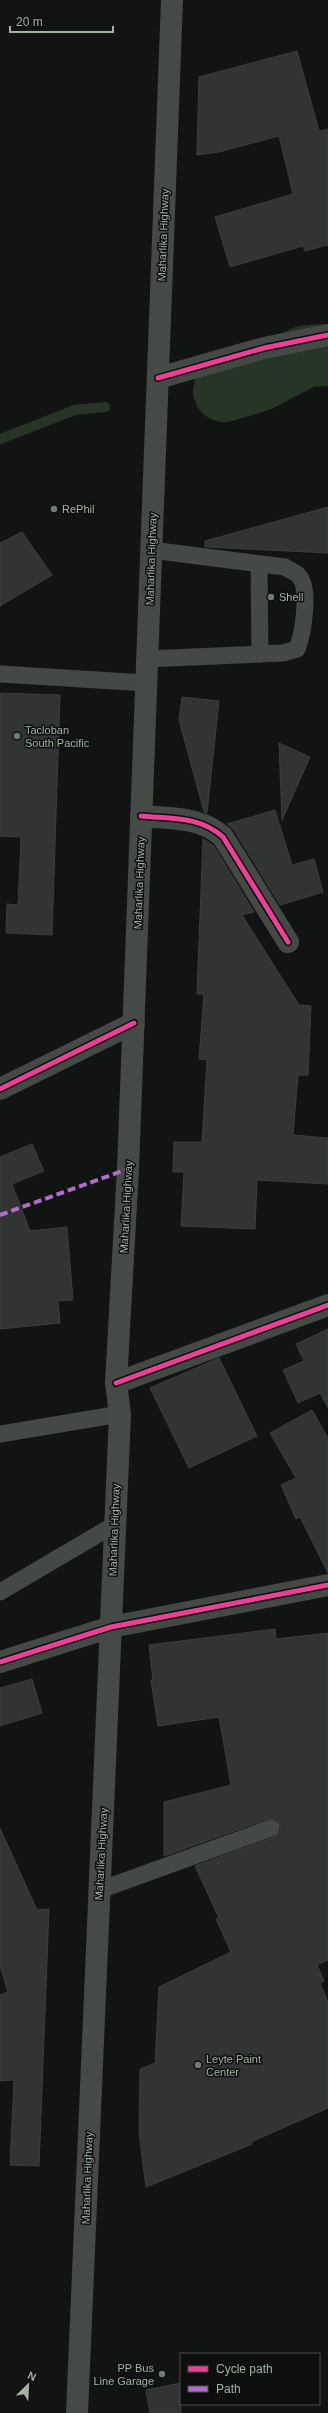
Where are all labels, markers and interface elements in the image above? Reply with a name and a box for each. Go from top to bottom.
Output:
scale bar [10,8,113,34]
text: 20 m [16,15,43,29]
street label: Maharlika Highway [155,188,171,282]
place label: RePhil [62,503,94,515]
marker: RePhil [49,504,59,514]
street label: Maharlika Highway [143,512,159,606]
place label: Shell [279,591,303,603]
marker: Shell [266,592,276,602]
place label: Tacloban South Pacific [25,724,90,749]
marker: Tacloban South Pacific [12,731,22,741]
street label: Maharlika Highway [131,836,147,930]
street label: Maharlika Highway [118,1160,134,1254]
street label: Maharlika Highway [106,1483,122,1577]
street label: Maharlika Highway [93,1807,109,1901]
place label: Leyte Paint Center [206,2053,261,2078]
marker: Leyte Paint Center [193,2060,203,2070]
street label: Maharlika Highway [79,2131,95,2225]
legend [180,2353,320,2405]
place label: PP Bus Line Garage [93,2362,154,2387]
text: Cycle path [216,2362,273,2376]
north arrow [8,2365,48,2405]
text: N [26,2369,38,2383]
marker: PP Bus Line Garage [157,2369,167,2379]
text: Path [216,2382,241,2396]

